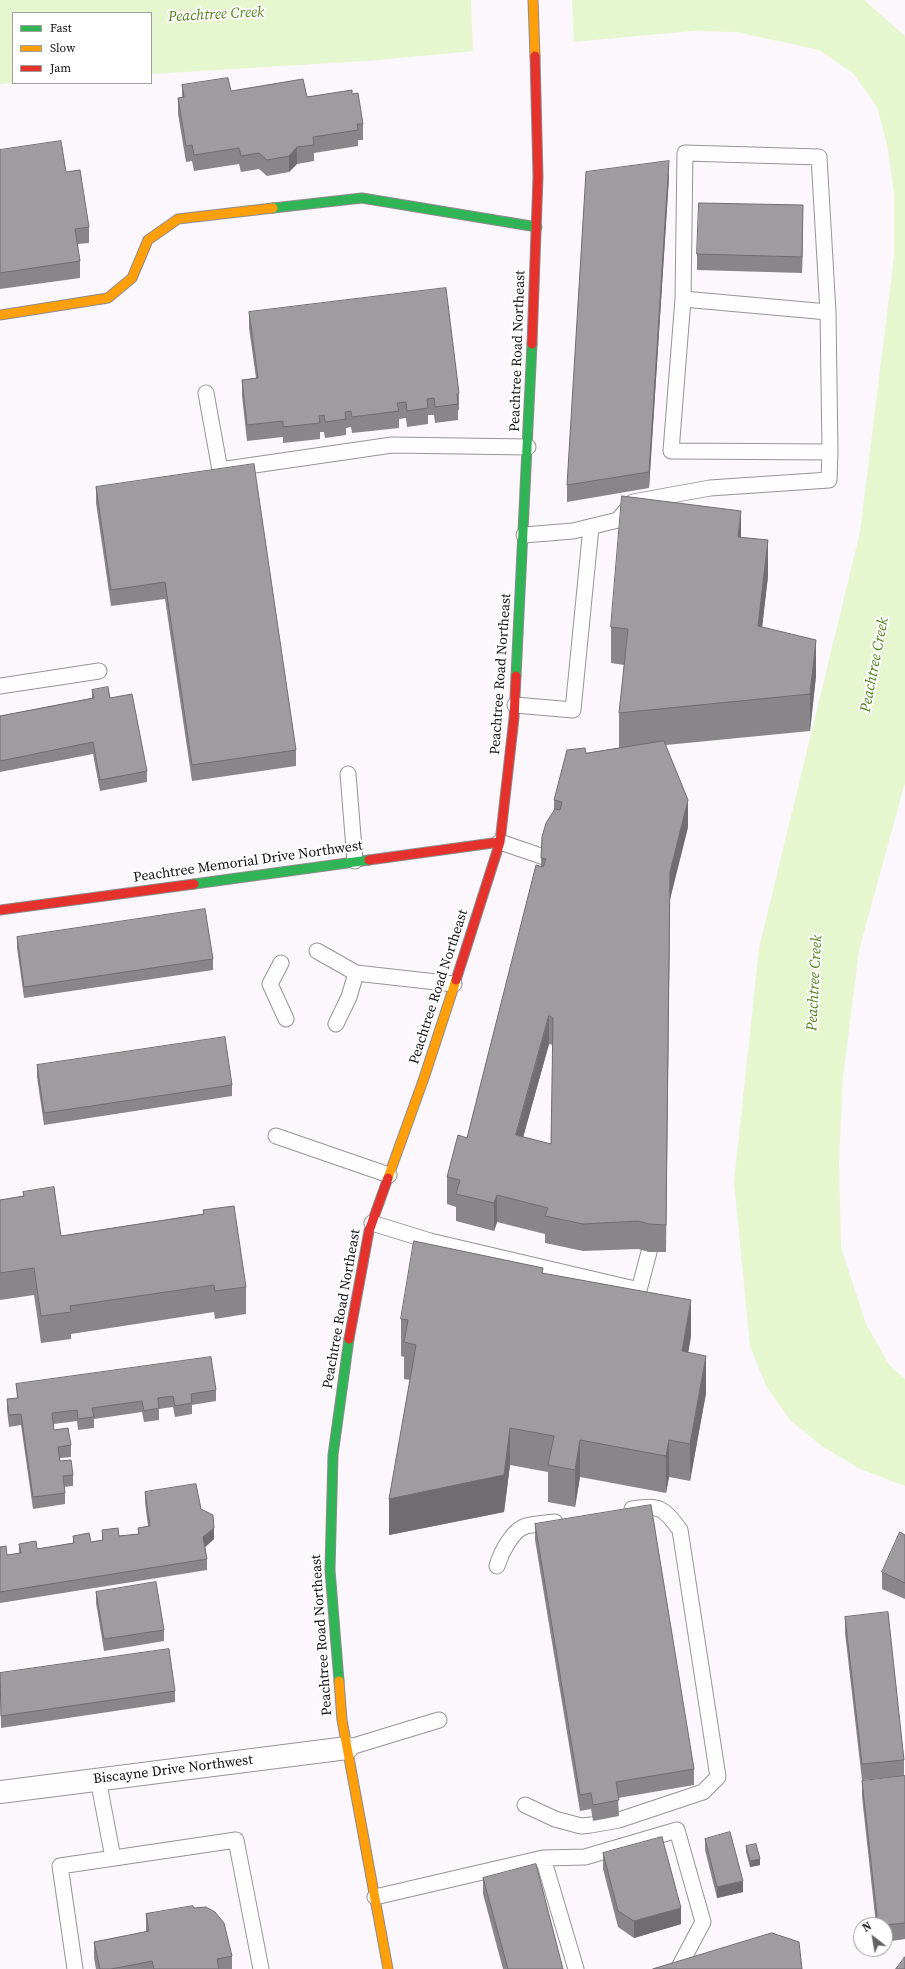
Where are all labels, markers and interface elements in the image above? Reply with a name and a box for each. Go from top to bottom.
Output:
water label: Peachtree Creek [167,3,265,27]
legend [12,12,152,84]
text: Fast [50,20,72,36]
text: Slow [50,40,75,56]
text: Jam [50,60,71,76]
street label: Peachtree Road Northeast [507,270,529,432]
street label: Peachtree Road Northeast [487,593,515,755]
water label: Peachtree Creek [857,616,893,714]
street label: Peachtree Memorial Drive Northwest [132,838,364,886]
street label: Peachtree Road Northeast [406,908,472,1066]
water label: Peachtree Creek [803,934,827,1032]
street label: Peachtree Road Northeast [320,1228,364,1390]
street label: Peachtree Road Northeast [308,1554,336,1716]
street label: Biscayne Drive Northwest [92,1752,254,1788]
north arrow [853,1917,893,1957]
text: N [860,1919,874,1936]

